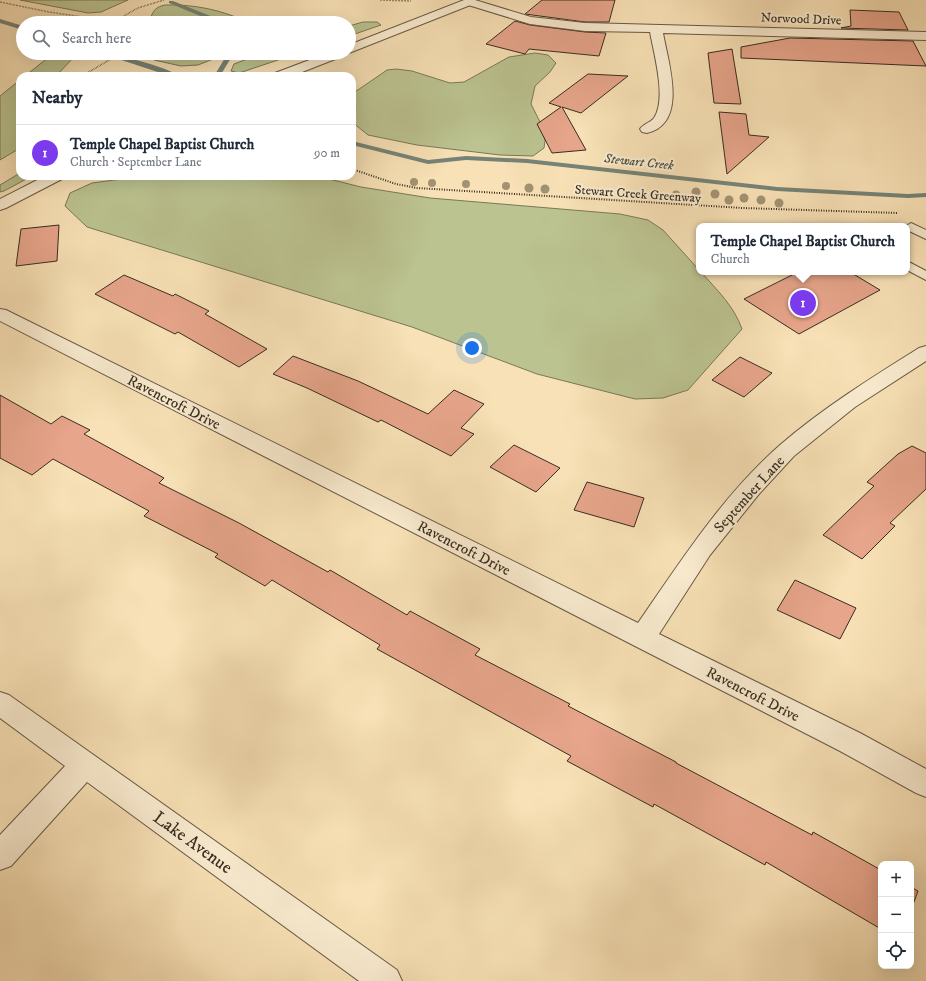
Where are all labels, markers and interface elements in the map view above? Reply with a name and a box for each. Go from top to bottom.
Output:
street label: Norwood Drive [760,10,842,28]
search box [16,16,356,60]
icon: search [30,27,52,49]
text: Search here [62,29,131,48]
text: Nearby [32,87,82,109]
text: Temple Chapel Baptist Church [70,135,254,154]
text: 1 [43,145,47,161]
text: 90 m [314,145,340,161]
water label: Stewart Creek [602,150,675,174]
text: Church · September Lane [70,154,202,170]
street label: Stewart Creek Greenway [574,182,703,206]
popup [696,223,910,275]
text: Temple Chapel Baptist Church [711,232,895,251]
text: Church [711,251,750,267]
pin: 1 [790,288,816,318]
your location [462,338,482,358]
street label: Ravencroft Drive [124,371,224,434]
street label: September Lane [710,452,789,537]
street label: Ravencroft Drive [414,517,514,580]
street label: Ravencroft Drive [703,663,803,726]
street label: Lake Avenue [148,807,236,879]
map controls [878,861,914,969]
button: + [878,861,914,897]
button: − [878,897,914,933]
button: locate [878,933,914,969]

